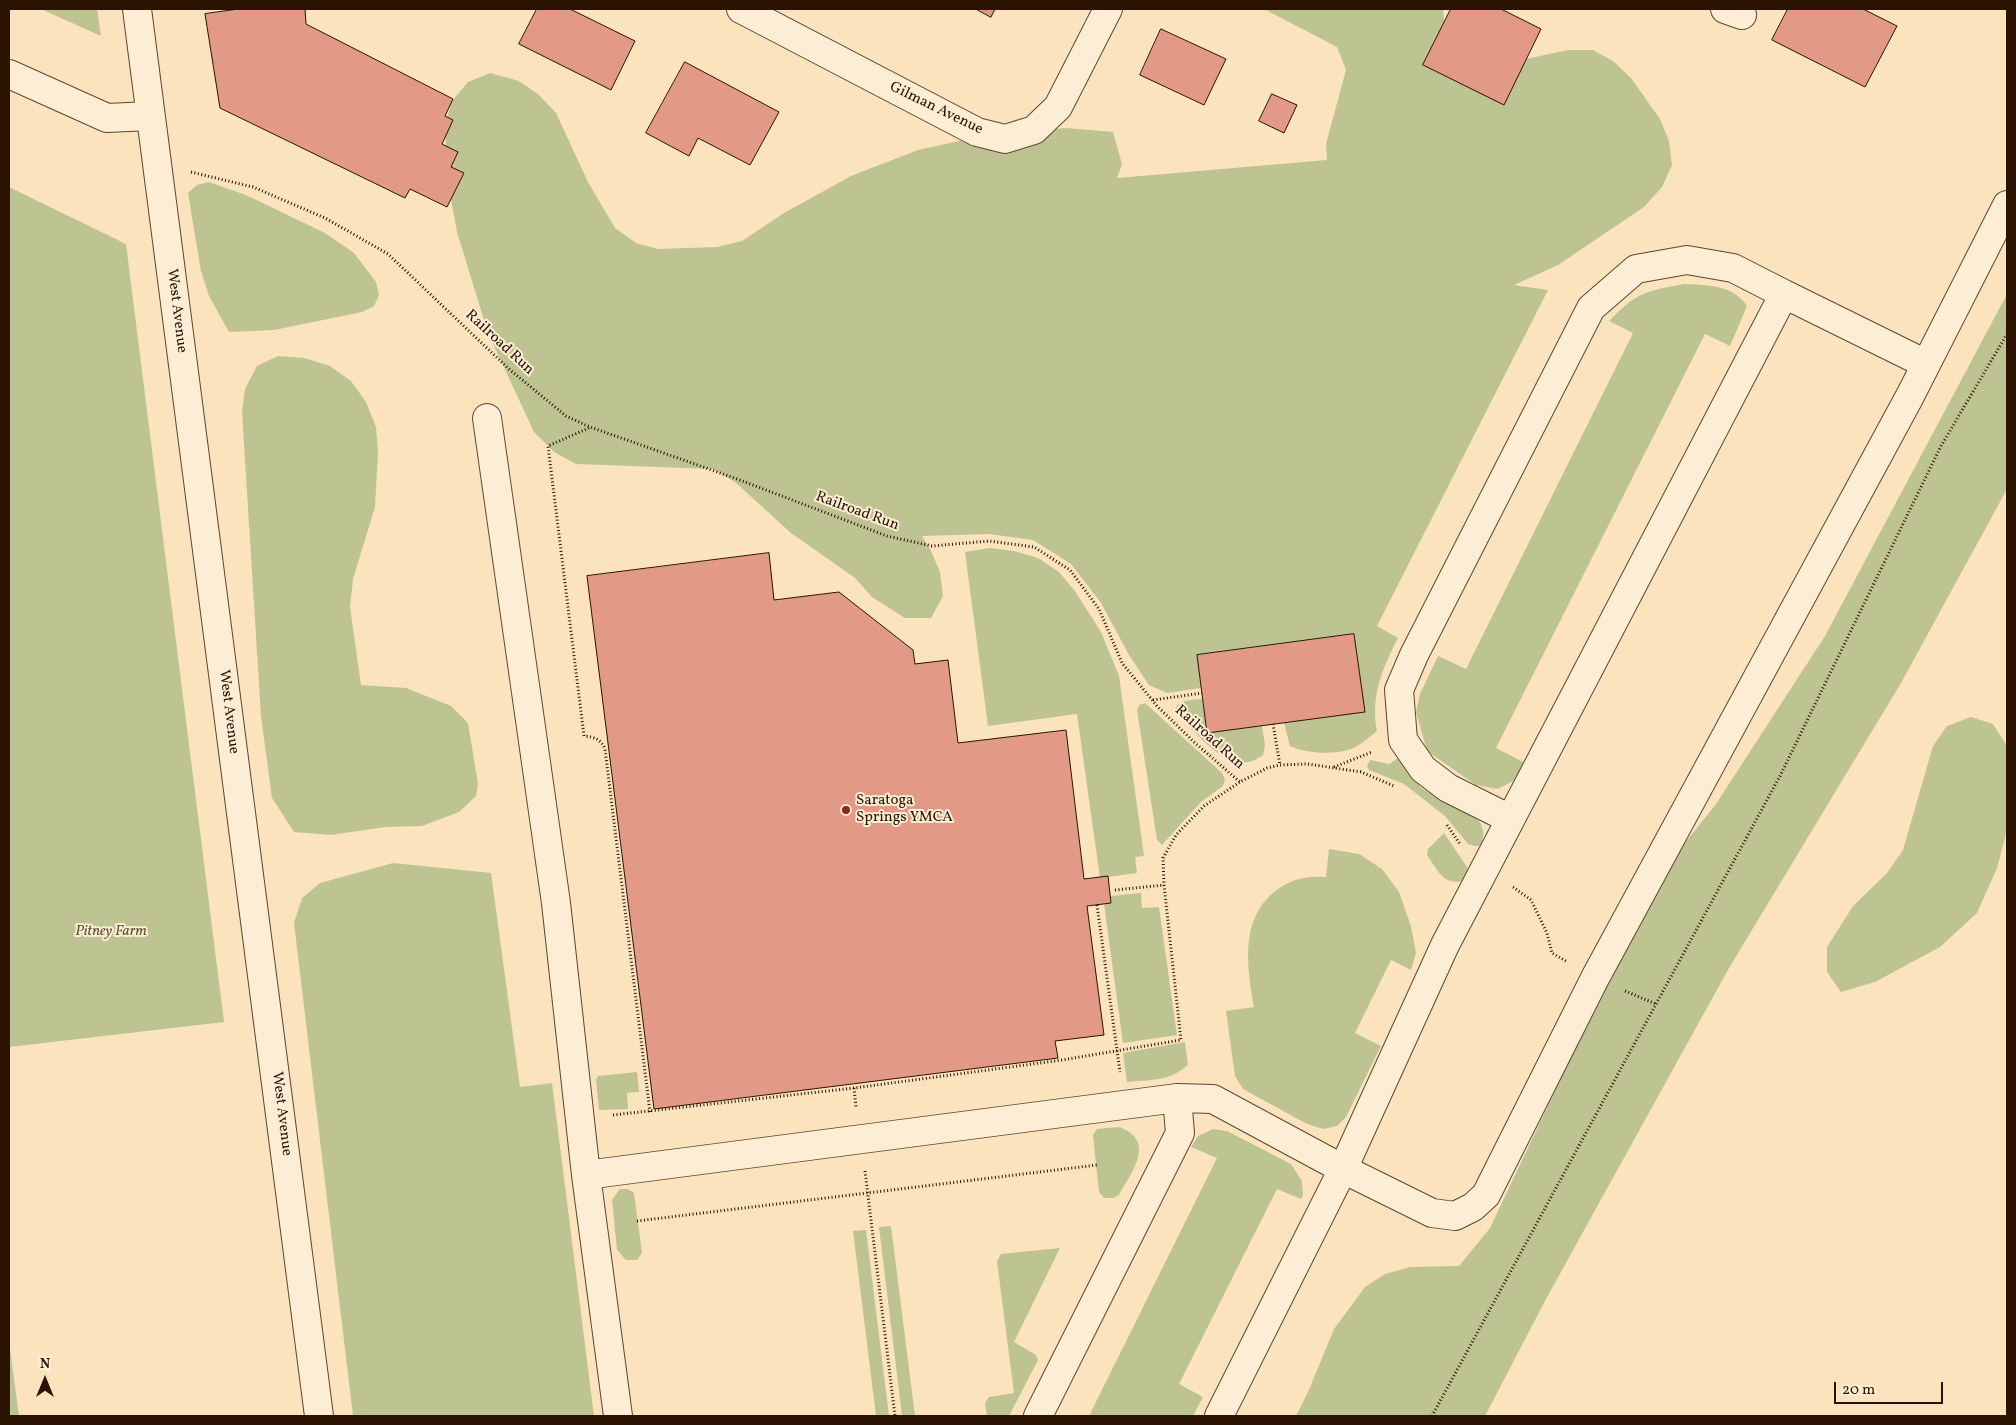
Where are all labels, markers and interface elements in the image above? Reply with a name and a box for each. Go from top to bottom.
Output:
street label: Gilman Avenue [886,79,986,139]
street label: West Avenue [162,268,190,354]
street label: Railroad Run [461,307,537,379]
street label: Railroad Run [813,489,901,535]
street label: West Avenue [214,669,242,755]
street label: Railroad Run [1170,702,1248,774]
place label: Saratoga Springs YMCA [856,792,953,827]
marker: Saratoga Springs YMCA [840,804,852,816]
park label: Pitney Farm [75,923,147,941]
street label: West Avenue [267,1071,295,1157]
north arrow [20,1355,70,1405]
text: N [40,1355,50,1374]
scale bar [1836,1372,1945,1404]
text: 20 m [1842,1380,1875,1401]

